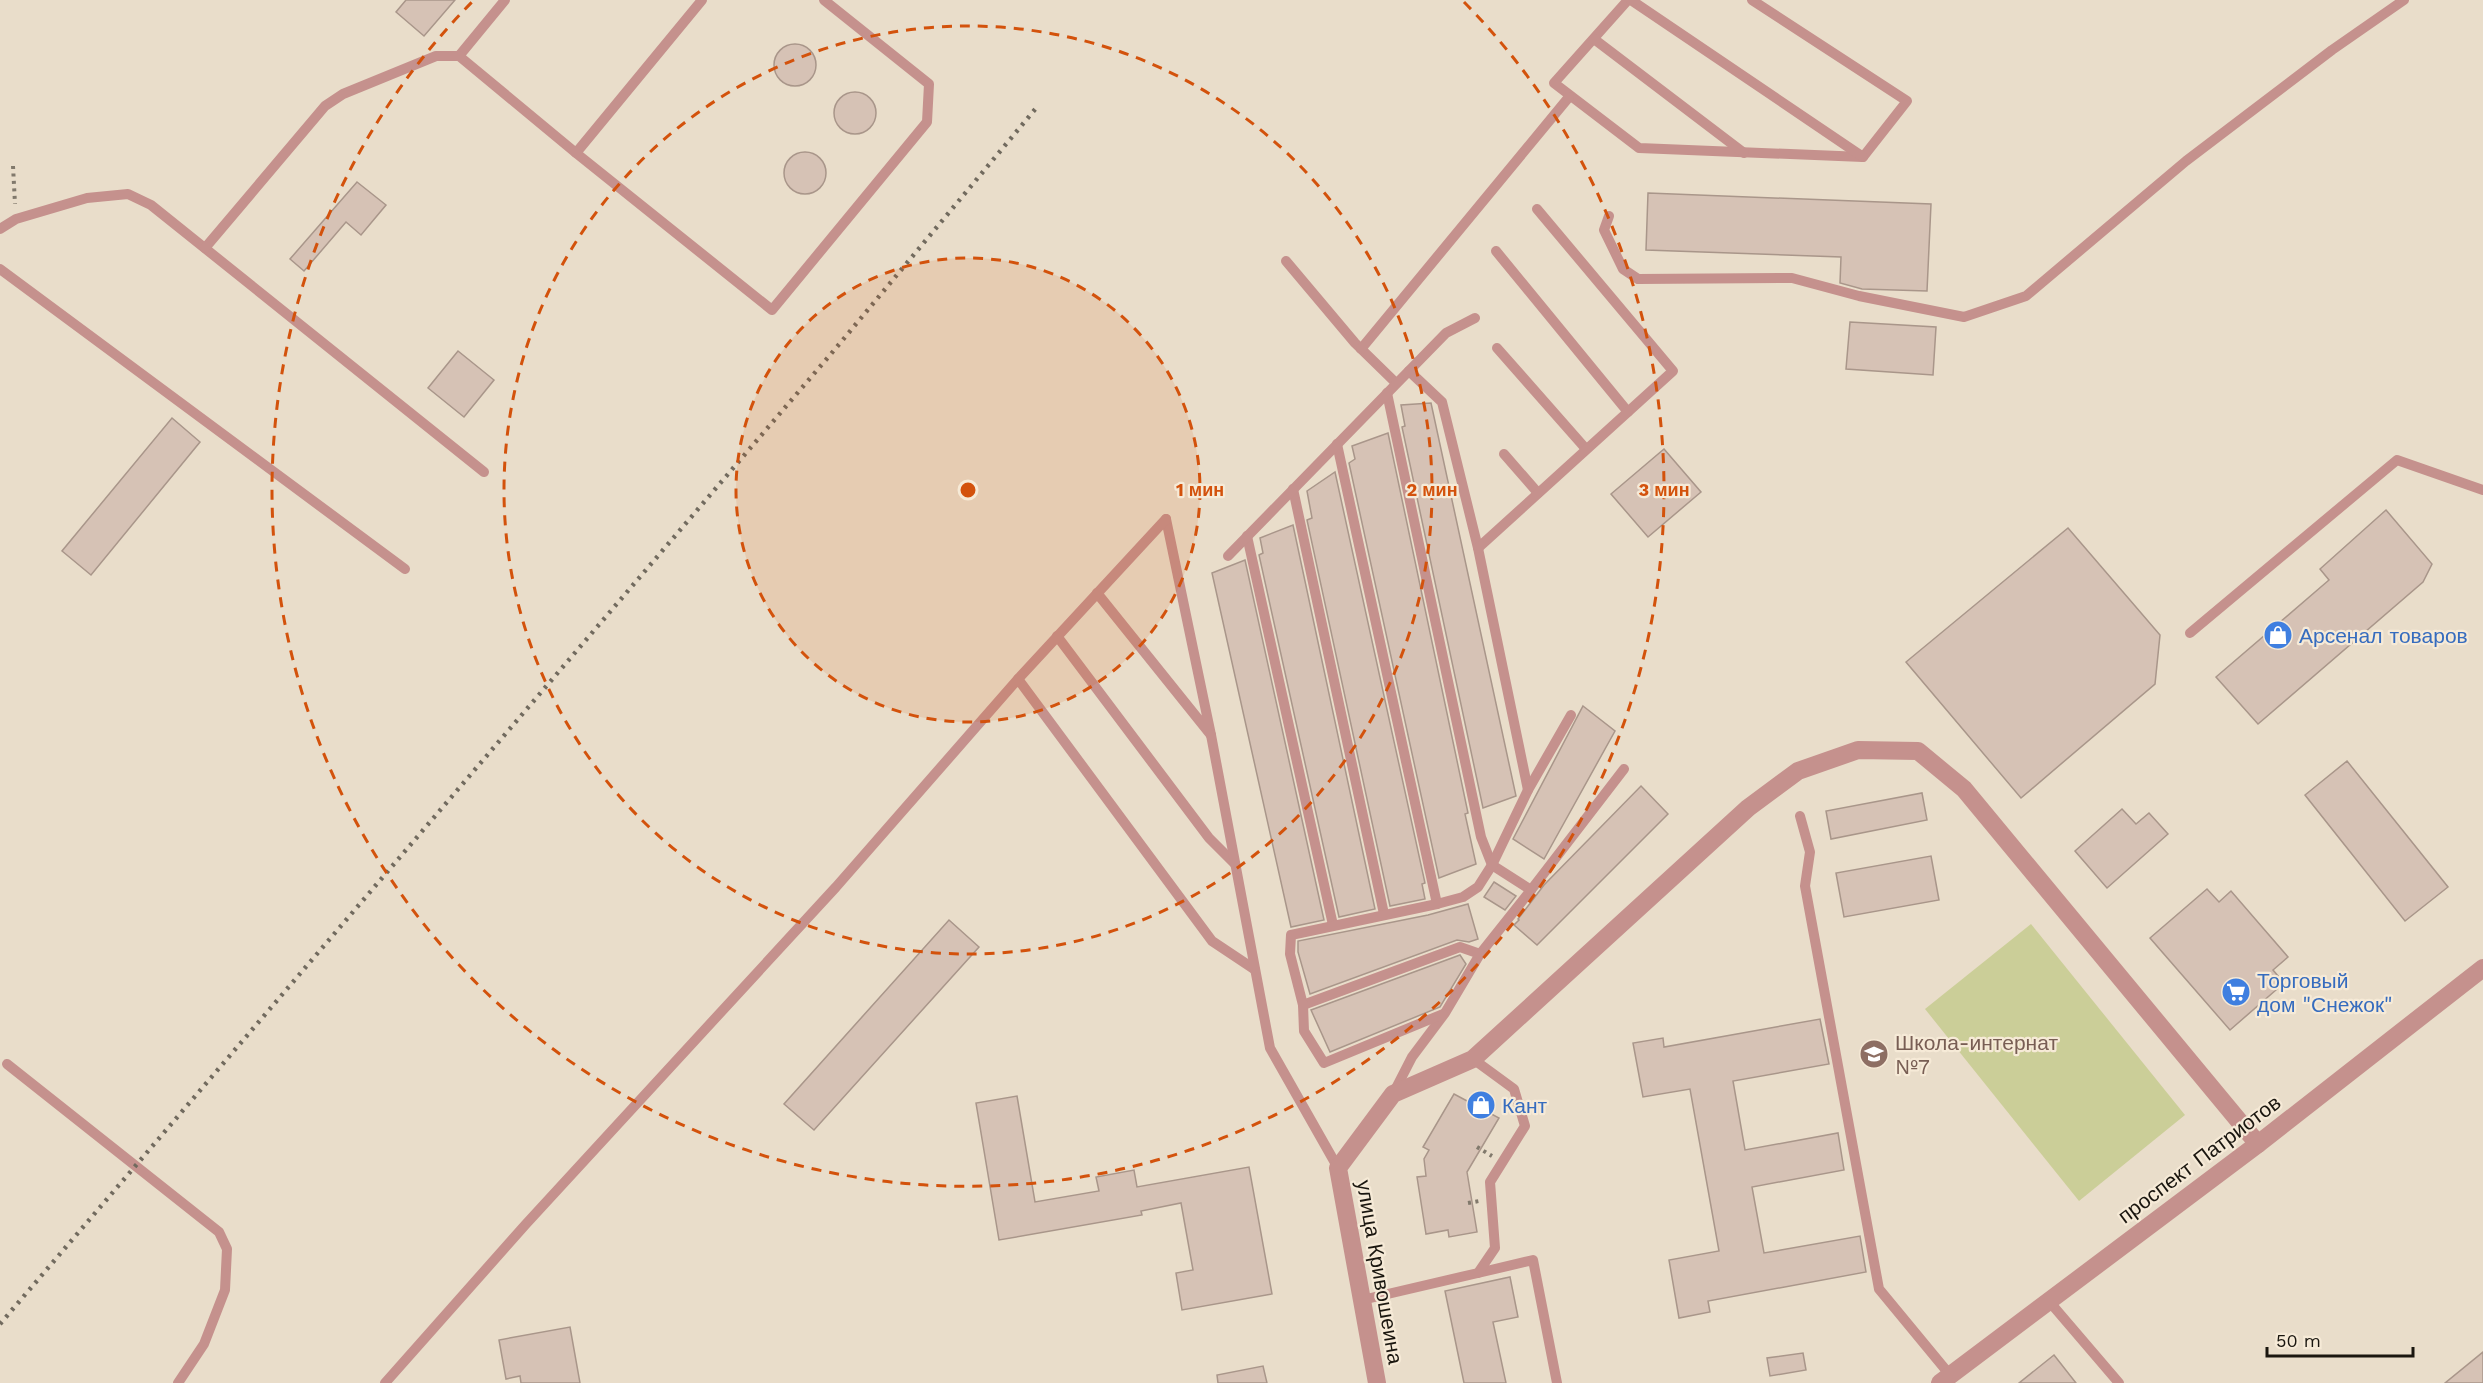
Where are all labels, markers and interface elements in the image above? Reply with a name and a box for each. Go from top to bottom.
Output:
text: 1 мин [1176,479,1224,500]
text: 2 мин [1406,479,1458,500]
text: 3 мин [1638,479,1690,500]
centre of rings [958,480,978,500]
shop icon: Арсенал товаров [2262,619,2294,651]
place label: Арсенал товаров [2299,623,2468,648]
place label: Торговый дом "Снежок" [2257,968,2393,1017]
supermarket icon: Торговый дом "Снежок" [2220,976,2252,1008]
place label: Школа-интернат №7 [1895,1030,2058,1079]
school or university icon: Школа-интернат №7 [1858,1038,1890,1070]
shop icon: Кант [1465,1089,1497,1121]
street label: проспект Патриотов [2113,1090,2285,1228]
place label: Кант [1502,1093,1548,1118]
street label: улица Кривошеина [1351,1178,1409,1366]
scale bar [2267,1320,2412,1358]
text: 50 m [2276,1330,2321,1351]

